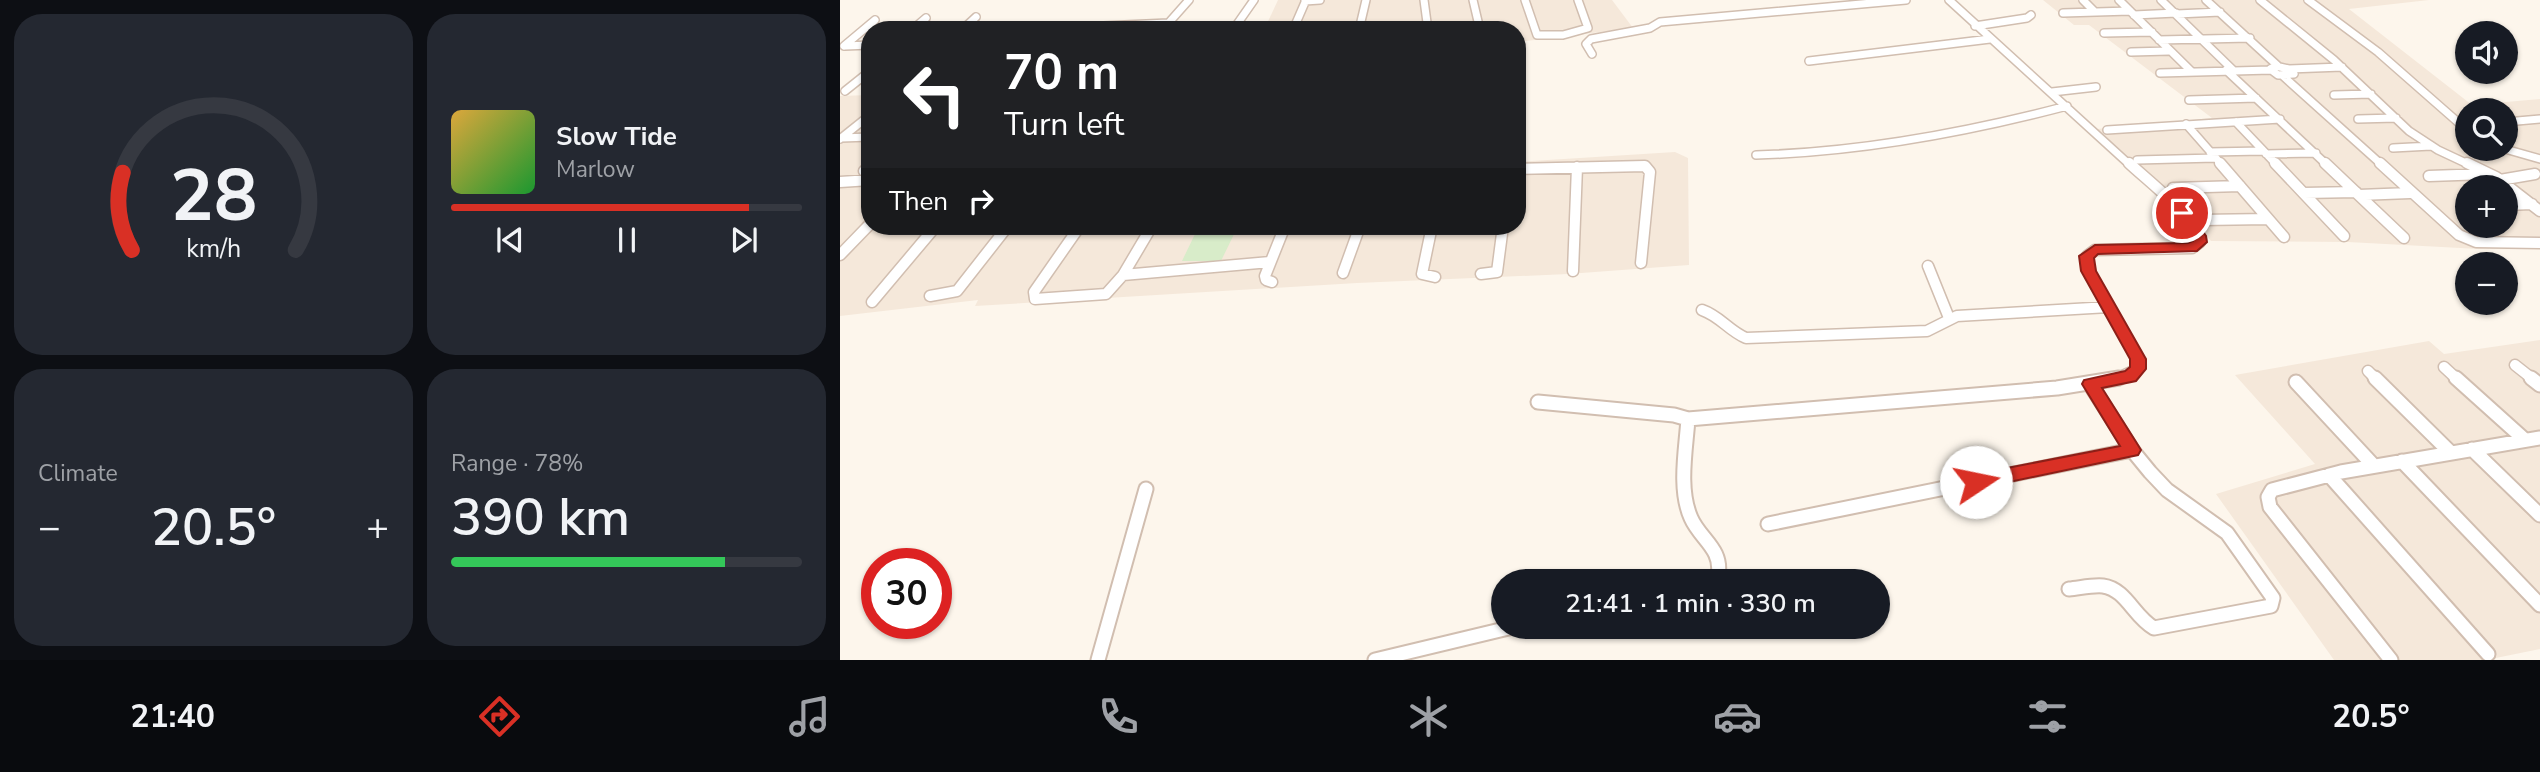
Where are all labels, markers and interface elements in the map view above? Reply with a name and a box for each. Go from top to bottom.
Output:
map controls [2455,21,2518,315]
button: sound [2455,21,2518,84]
text: 70 m [1004,39,1119,106]
icon: left [889,49,980,140]
button: search [2455,98,2518,161]
text: Turn left [1004,103,1124,146]
text: Slow Tide [556,119,677,154]
text: 28 [170,147,257,247]
text: Marlow [556,154,635,185]
button: + [2455,175,2518,238]
icon: right [962,182,1000,220]
pin [2152,183,2212,243]
text: Then [889,184,948,219]
icon: arrive [2163,194,2201,232]
icon: previous [491,221,529,259]
icon: pause [608,221,646,259]
icon: next [725,221,763,259]
text: km/h [186,232,241,266]
button: − [2455,252,2518,315]
position arrow [1939,445,2013,519]
text: Range · 78% [451,448,583,479]
text: Climate [38,458,118,489]
text: 390 km [451,482,630,553]
text: 20.5° [151,492,276,563]
text: − [38,502,61,553]
text: + [366,502,389,553]
speed limit sign: 30 [861,548,952,639]
text: 21:41 · 1 min · 330 m [1565,586,1816,621]
icon: directions [475,692,524,741]
icon: music [785,692,834,741]
icon: phone [1094,692,1143,741]
icon: climate [1404,692,1453,741]
icon: car [1713,692,1762,741]
icon: filters [2023,692,2072,741]
text: 21:40 [130,695,215,738]
text: 20.5° [2332,695,2410,738]

